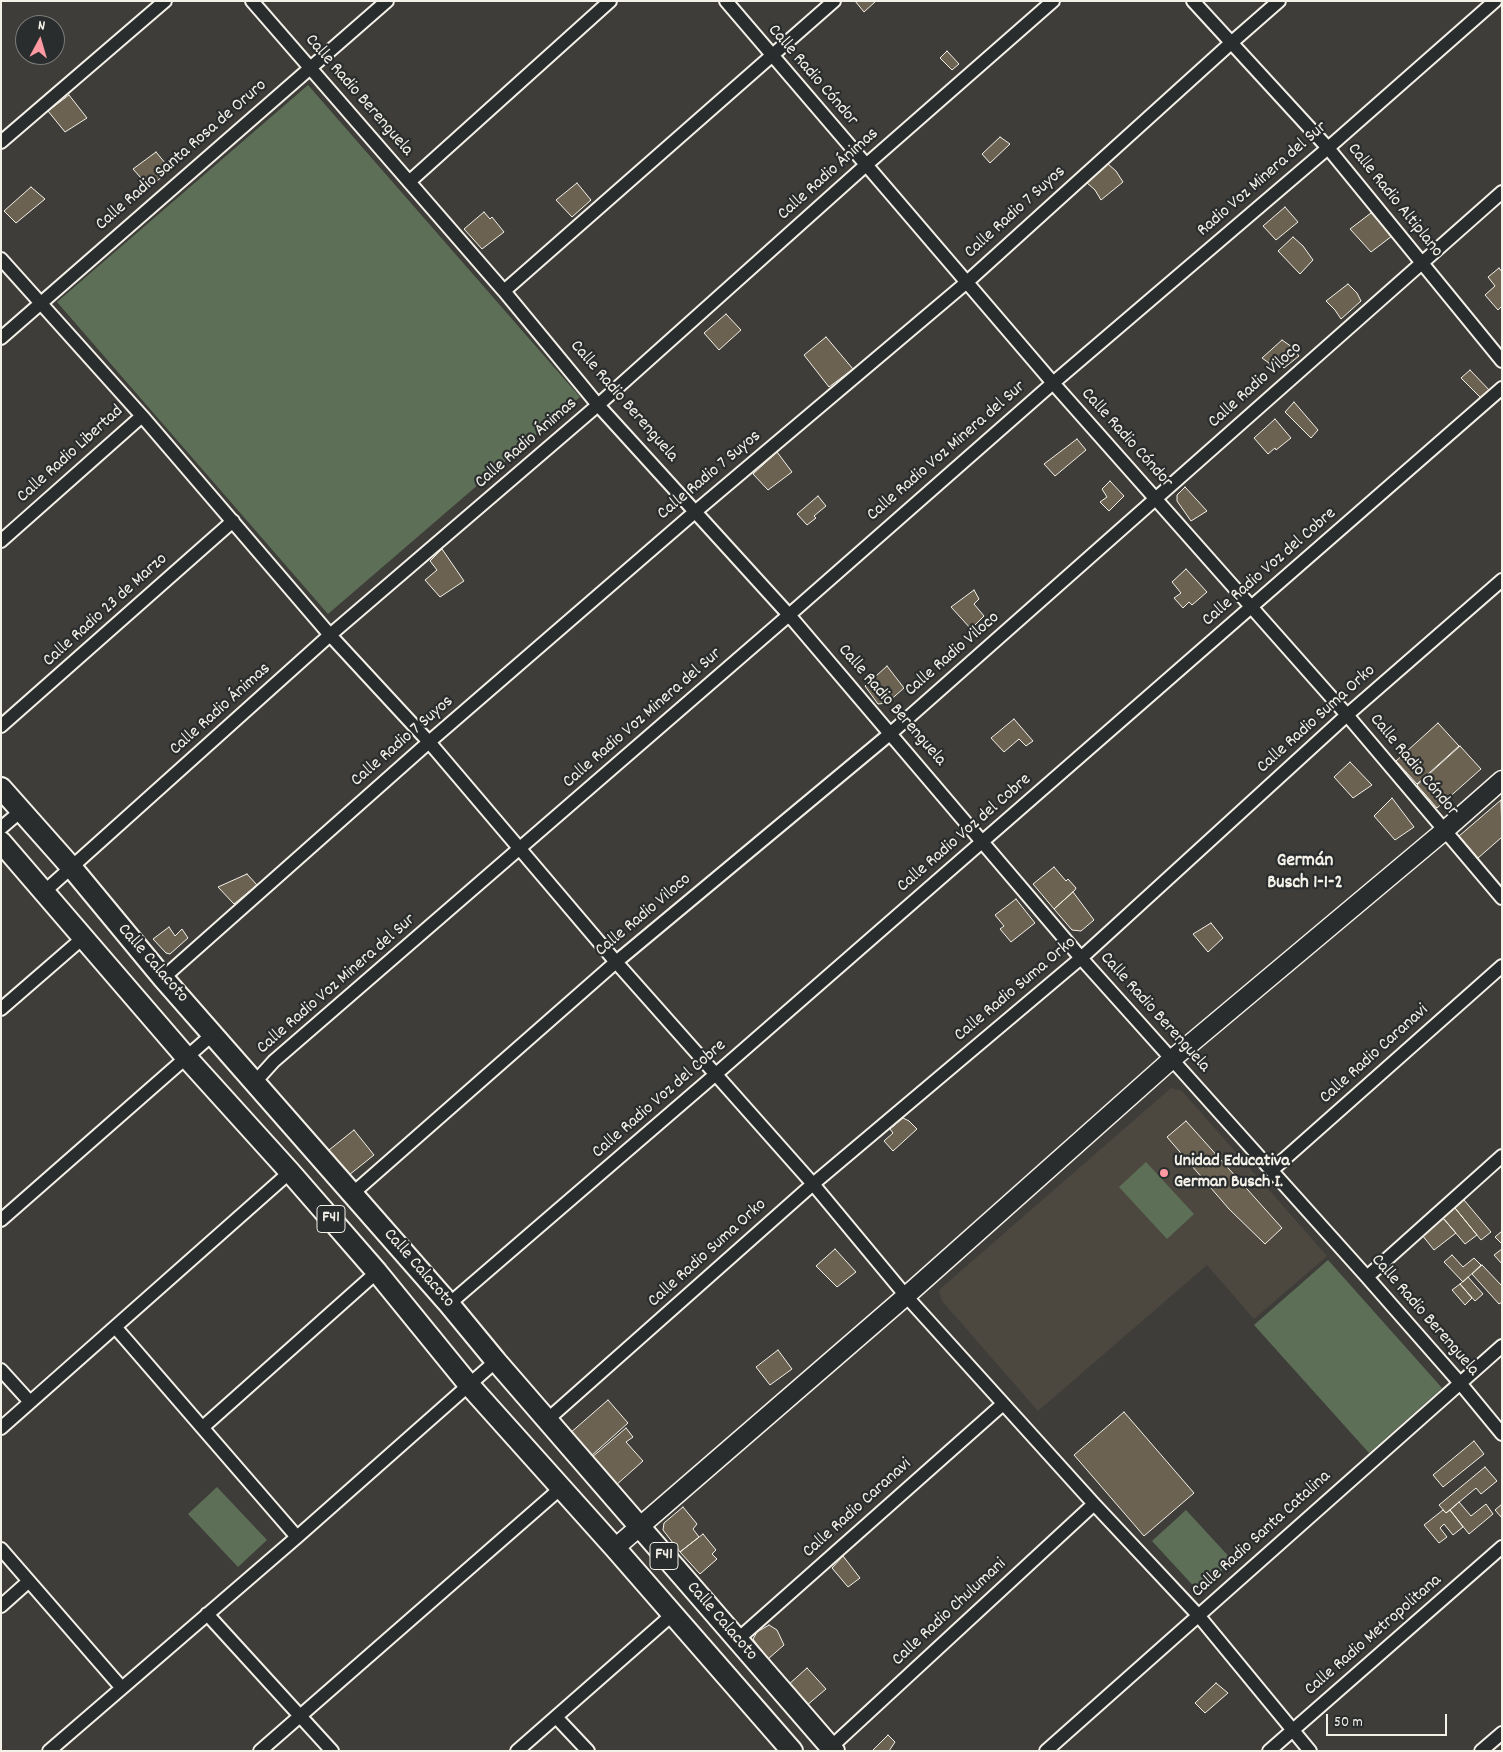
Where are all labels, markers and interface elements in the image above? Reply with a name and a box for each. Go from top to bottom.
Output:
north arrow [15,15,65,65]
text: N [37,16,46,36]
street label: Calle Radio Cóndor [762,21,862,131]
street label: Calle Radio Berenguela [299,31,417,161]
street label: Calle Radio Santa Rosa de Oruro [92,76,272,236]
street label: Radio Voz Minera del Sur [1194,118,1332,242]
street label: Calle Radio Ánimas [774,124,884,226]
street label: Calle Radio Altiplano [1341,140,1447,262]
street label: Calle Radio 7 Suyos [961,162,1071,264]
street label: Calle Radio Berenguela [564,337,682,467]
street label: Calle Radio Viloco [1205,338,1307,434]
street label: Calle Radio Voz Minera del Sur [863,377,1031,527]
street label: Calle Radio Cóndor [1075,384,1177,494]
street label: Calle Radio Ánimas [471,394,583,494]
street label: Calle Radio Libertad [13,402,129,508]
street label: Calle Radio 7 Suyos [654,426,766,526]
street label: Calle Radio Voz del Cobre [1198,504,1342,632]
street label: Calle Radio 23 de Marzo [39,549,173,673]
street label: Calle Radio Viloco [901,608,1005,702]
street label: Calle Radio Berenguela [832,641,950,771]
street label: Calle Radio Voz Minera del Sur [559,644,727,794]
street label: Calle Radio Ánimas [166,659,276,761]
street label: Calle Radio Suma Orko [1253,661,1381,779]
street label: Calle Radio 7 Suyos [347,692,459,792]
street label: Calle Radio Cóndor [1364,710,1462,822]
street label: Calle Radio Voz del Cobre [893,770,1037,898]
district label: Germán Busch 1-1-2 [1267,851,1343,895]
street label: Calle Radio Viloco [592,870,696,962]
street label: Calle Radio Voz Minera del Sur [253,910,421,1060]
street label: Calle Calacoto [112,920,192,1008]
street label: Calle Radio Suma Orko [951,933,1081,1047]
street label: Calle Radio Berenguela [1094,948,1214,1078]
street label: Calle Radio Caranavi [1316,1000,1434,1110]
street label: Calle Radio Voz del Cobre [588,1036,732,1164]
place label: Unidad Educativa German Busch I. [1174,1152,1290,1194]
marker: Unidad Educativa German Busch I. [1158,1167,1170,1179]
street label: Calle Radio Suma Orko [644,1195,772,1313]
road number: F41 [317,1206,345,1232]
street label: Calle Calacoto [378,1225,458,1313]
street label: Calle Radio Berenguela [1365,1251,1483,1381]
street label: Calle Radio Caranavi [799,1454,917,1564]
street label: Calle Radio Santa Catalina [1188,1467,1336,1603]
road number: F41 [650,1542,678,1570]
street label: Calle Radio Chulumani [888,1555,1012,1671]
street label: Calle Radio Metropolitana [1301,1571,1447,1701]
street label: Calle Calacoto [681,1578,761,1666]
scale bar [1328,1704,1449,1736]
text: 50 m [1334,1712,1363,1734]

